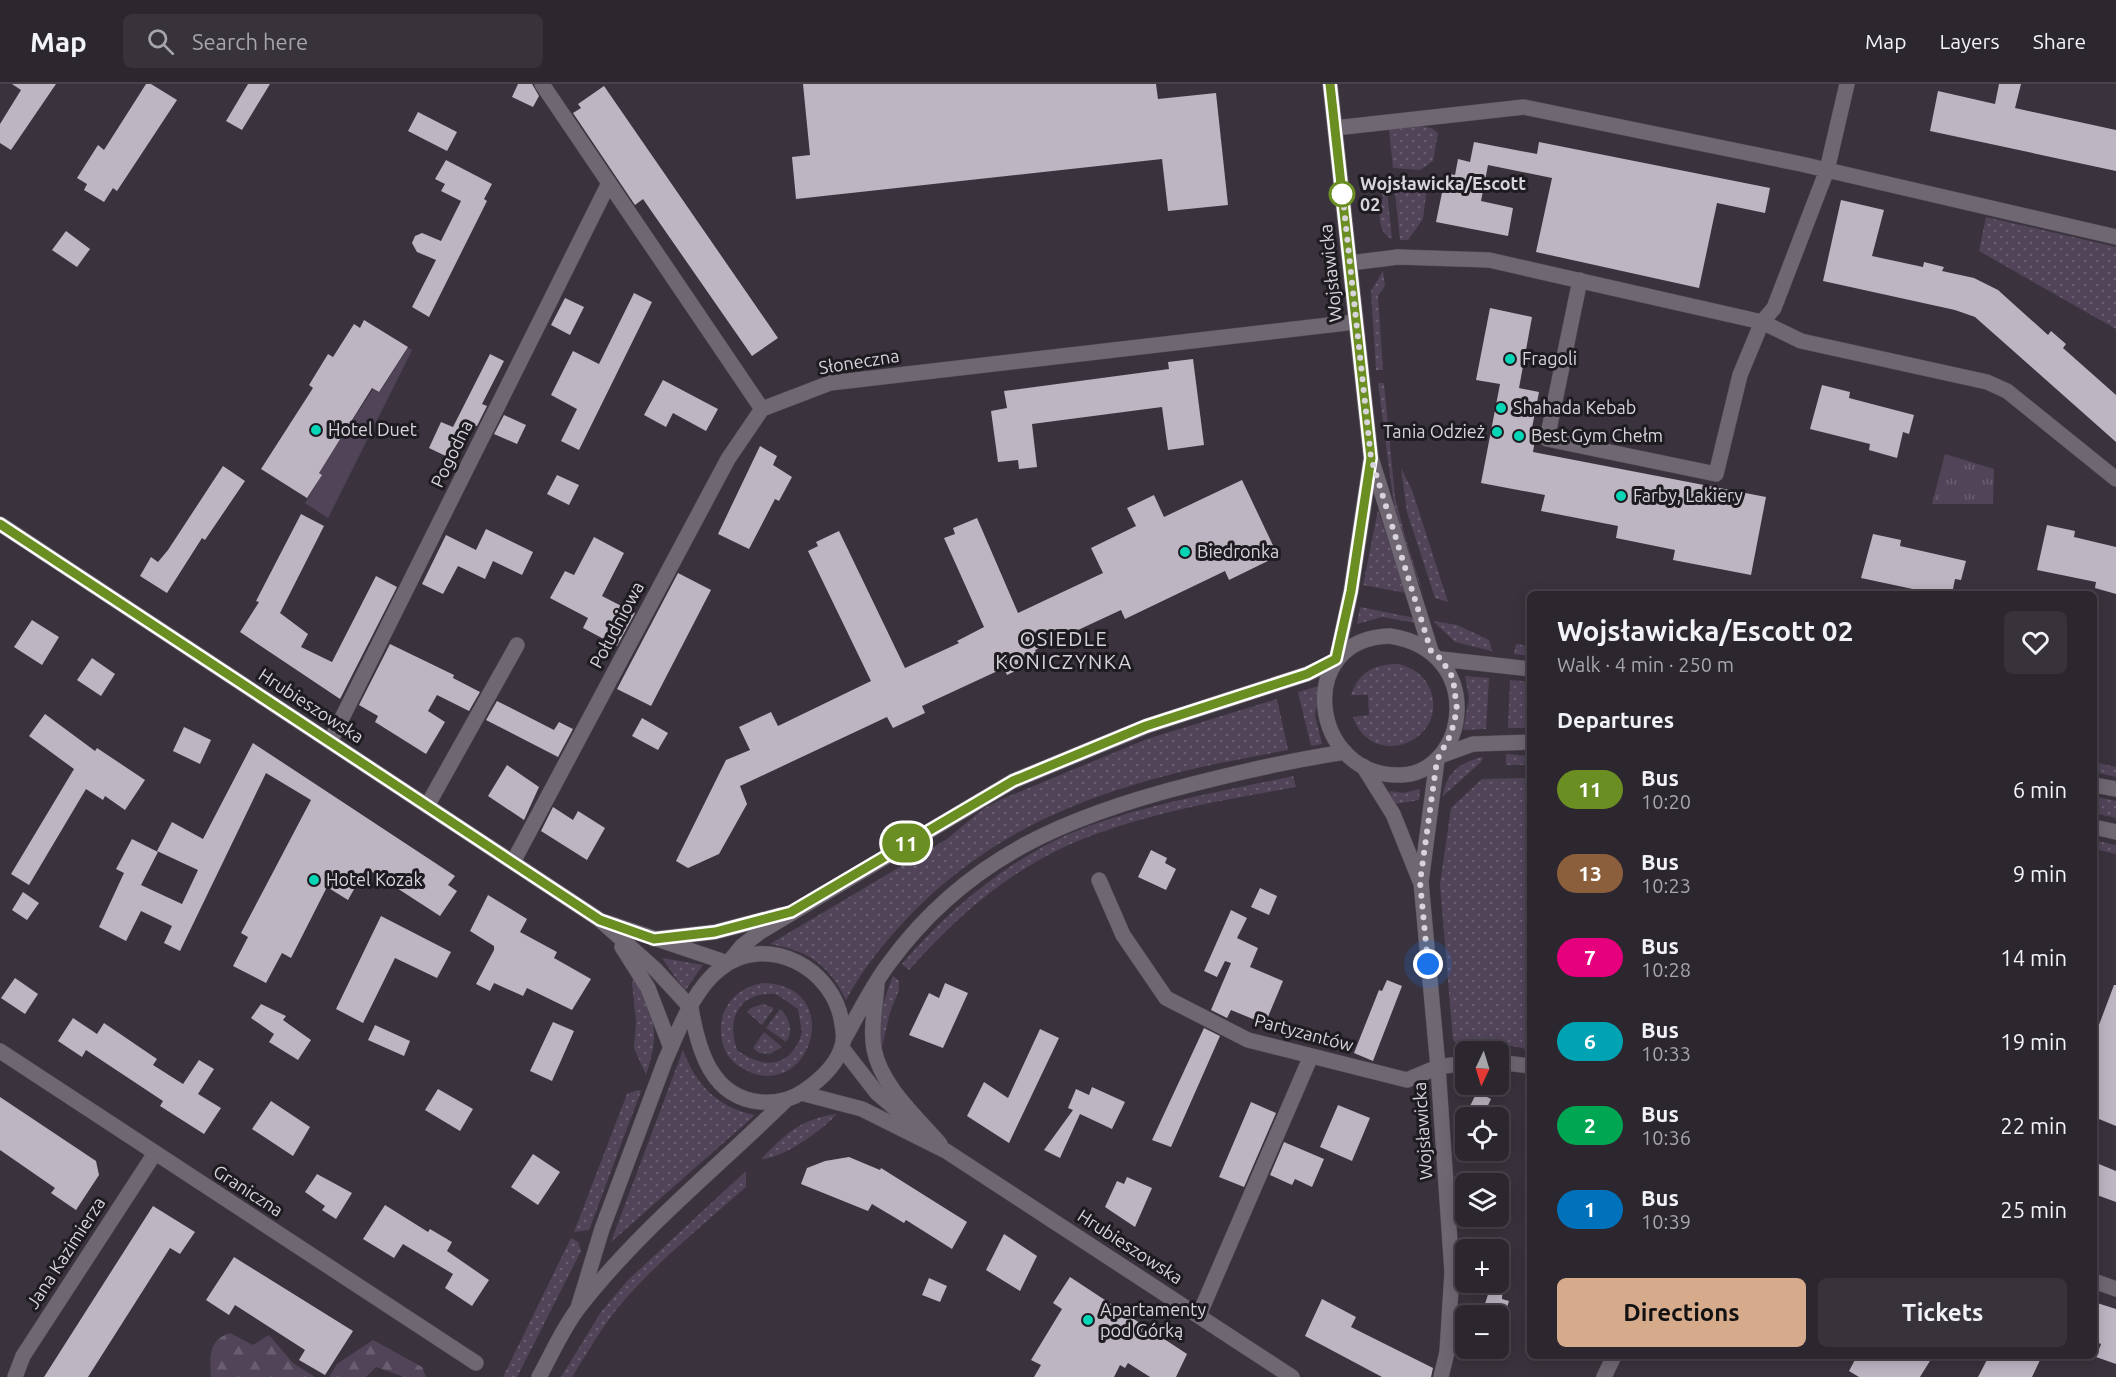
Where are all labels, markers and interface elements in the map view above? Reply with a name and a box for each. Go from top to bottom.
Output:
search box [123,14,543,68]
icon: search [144,25,177,58]
text: Map [30,26,87,57]
text: Search here [192,29,308,54]
text: Map [1865,29,1906,53]
text: Layers [1939,29,2000,53]
text: Share [2033,29,2086,53]
place label: Wojsławicka/Escott 02 [1360,173,1526,214]
marker: Wojsławicka/Escott 02 [1329,181,1355,207]
street label: Wojsławicka [1315,223,1345,323]
street label: Słoneczna [817,345,900,377]
place label: Fragoli [1522,348,1577,368]
marker: Fragoli [1503,352,1517,366]
place label: Shahada Kebab [1513,397,1636,417]
marker: Shahada Kebab [1494,401,1508,415]
street label: Pogodna [426,417,476,490]
place label: Hotel Duet [328,419,417,439]
place label: Tania Odzież [1383,421,1485,441]
marker: Hotel Duet [309,423,323,437]
marker: Tania Odzież [1490,425,1504,439]
place label: Best Gym Chełm [1531,425,1663,445]
marker: Best Gym Chełm [1512,429,1526,443]
place label: Farby, Lakiery [1633,485,1743,505]
marker: Farby, Lakiery [1614,489,1628,503]
place label: Biedronka [1197,541,1279,561]
marker: Biedronka [1178,545,1192,559]
street label: Południowa [585,578,647,671]
button: heart [2004,611,2067,674]
text: Wojsławicka/Escott 02 [1557,615,1853,646]
district label: OSIEDLE KONICZYNKA [995,627,1133,673]
text: Walk · 4 min · 250 m [1557,653,1734,676]
street label: Hrubieszowska [255,664,368,746]
text: Departures [1557,707,1674,732]
text: Bus [1641,765,1679,790]
text: 11 [1578,777,1602,801]
text: 6 min [2013,777,2067,802]
text: 10:20 [1641,790,1691,813]
line badge: 11 [879,824,933,862]
text: 11 [894,831,918,855]
text: Bus [1641,849,1679,874]
text: 13 [1578,861,1602,885]
text: 9 min [2013,861,2067,886]
place label: Hotel Kozak [326,869,423,889]
marker: Hotel Kozak [307,873,321,887]
text: 10:23 [1641,874,1691,897]
text: Bus [1641,933,1679,958]
text: 7 [1584,945,1596,969]
text: 14 min [2000,945,2067,970]
your location [1413,949,1443,979]
text: 10:28 [1641,958,1691,981]
street label: Partyzantów [1253,1009,1356,1055]
text: Bus [1641,1017,1679,1042]
text: 6 [1584,1029,1596,1053]
text: 19 min [2000,1029,2067,1054]
north arrow [1455,1041,1509,1095]
map controls [1455,1041,1509,1359]
text: 10:33 [1641,1042,1691,1065]
street label: Wojsławicka [1409,1081,1435,1181]
text: Bus [1641,1101,1679,1126]
button: locate [1455,1107,1509,1161]
text: 2 [1584,1113,1596,1137]
text: 22 min [2000,1113,2067,1138]
text: 10:36 [1641,1126,1691,1149]
street label: Graniczna [210,1160,287,1220]
button: layers [1455,1173,1509,1227]
text: Bus [1641,1185,1679,1210]
street label: Jana Kazimierza [22,1193,109,1312]
text: 1 [1584,1197,1596,1221]
text: 25 min [2000,1197,2067,1222]
street label: Hrubieszowska [1074,1205,1187,1287]
text: 10:39 [1641,1210,1691,1233]
button: + [1455,1239,1509,1293]
button: Directions [1557,1278,1806,1347]
button: Tickets [1818,1278,2067,1347]
place label: Apartamenty pod Górką [1100,1299,1206,1340]
button: − [1455,1305,1509,1359]
marker: Apartamenty pod Górką [1081,1313,1095,1327]

